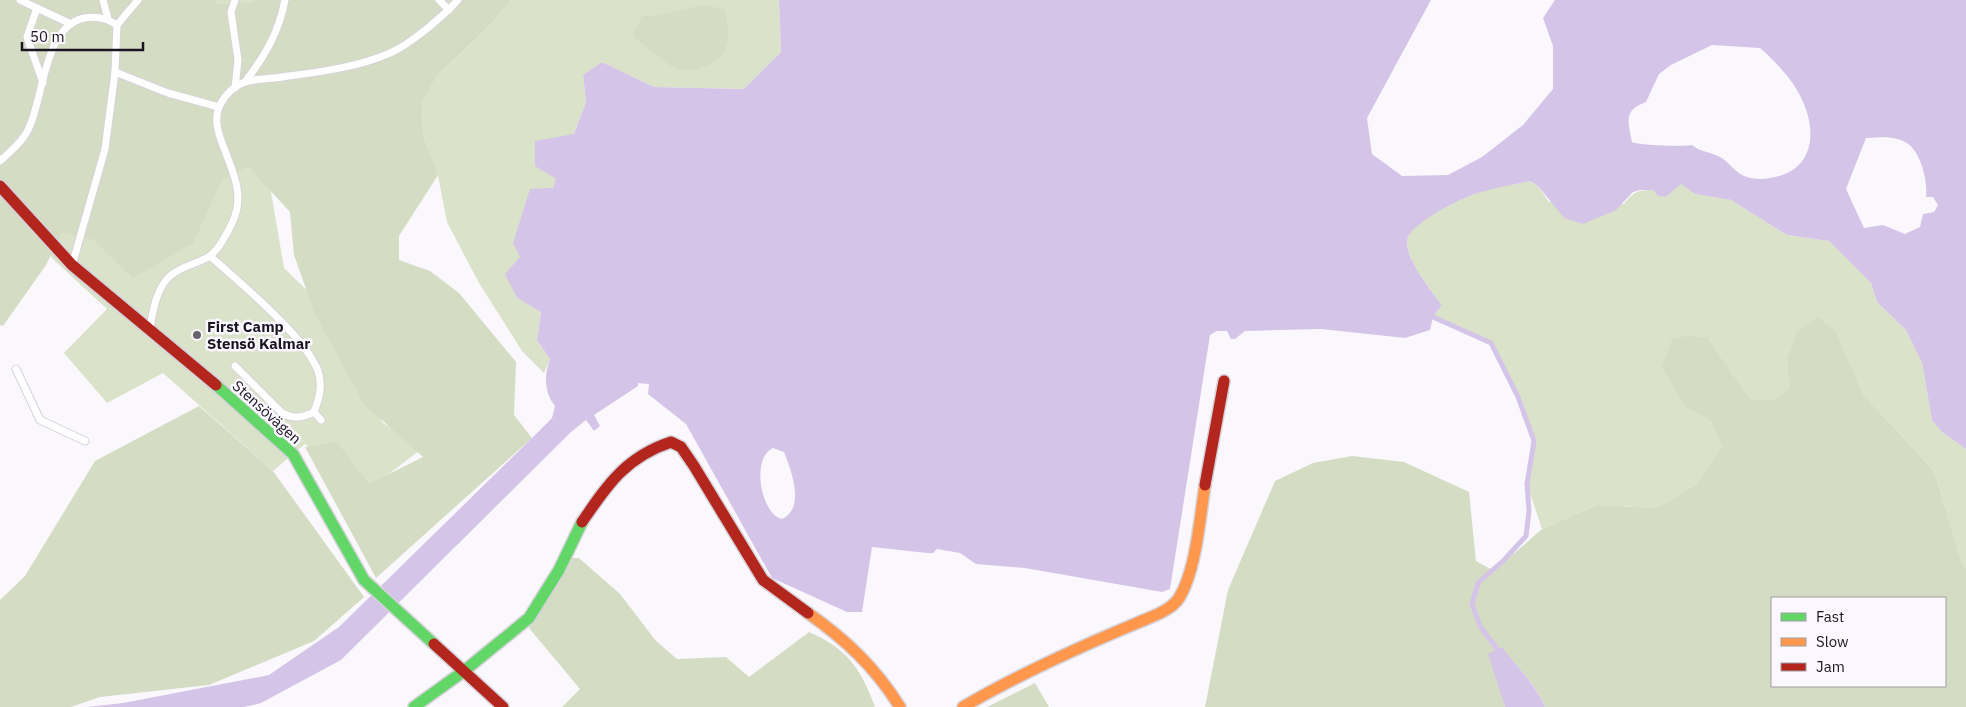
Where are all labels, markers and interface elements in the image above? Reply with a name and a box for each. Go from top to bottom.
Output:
scale bar [22,20,144,52]
text: 50 m [30,27,65,46]
place label: First Camp Stensö Kalmar [207,317,310,353]
marker: First Camp Stensö Kalmar [191,329,203,341]
street label: Stensövägen [229,376,305,448]
legend [1771,597,1946,687]
text: Fast [1816,607,1844,626]
text: Slow [1816,632,1849,651]
text: Jam [1816,657,1845,676]

